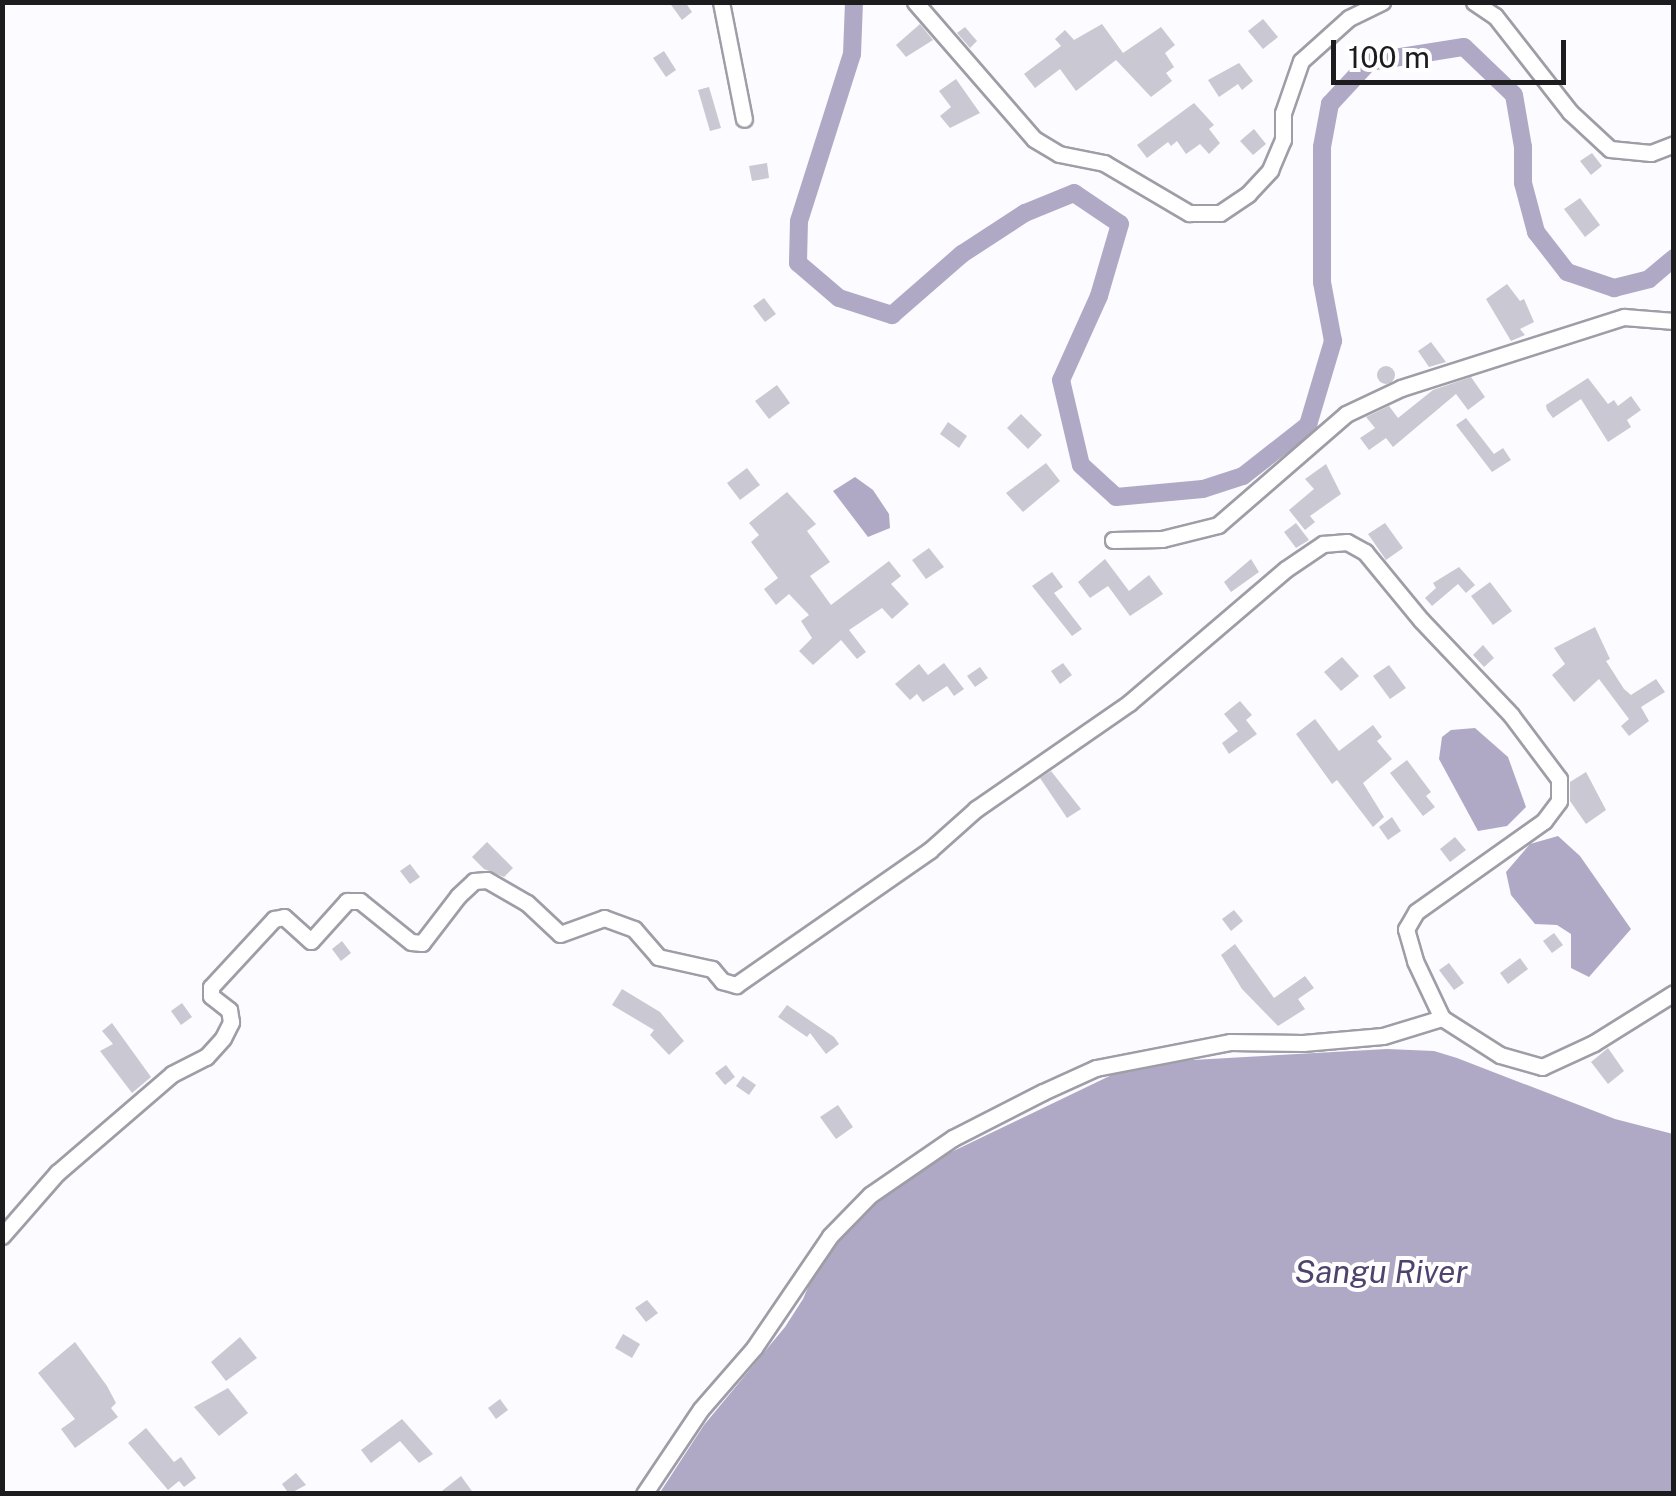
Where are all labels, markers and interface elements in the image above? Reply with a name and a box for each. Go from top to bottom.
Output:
scale bar [1336,20,1571,82]
text: 100 m [1348,39,1430,75]
water label: Sangu River [1294,1253,1468,1291]

